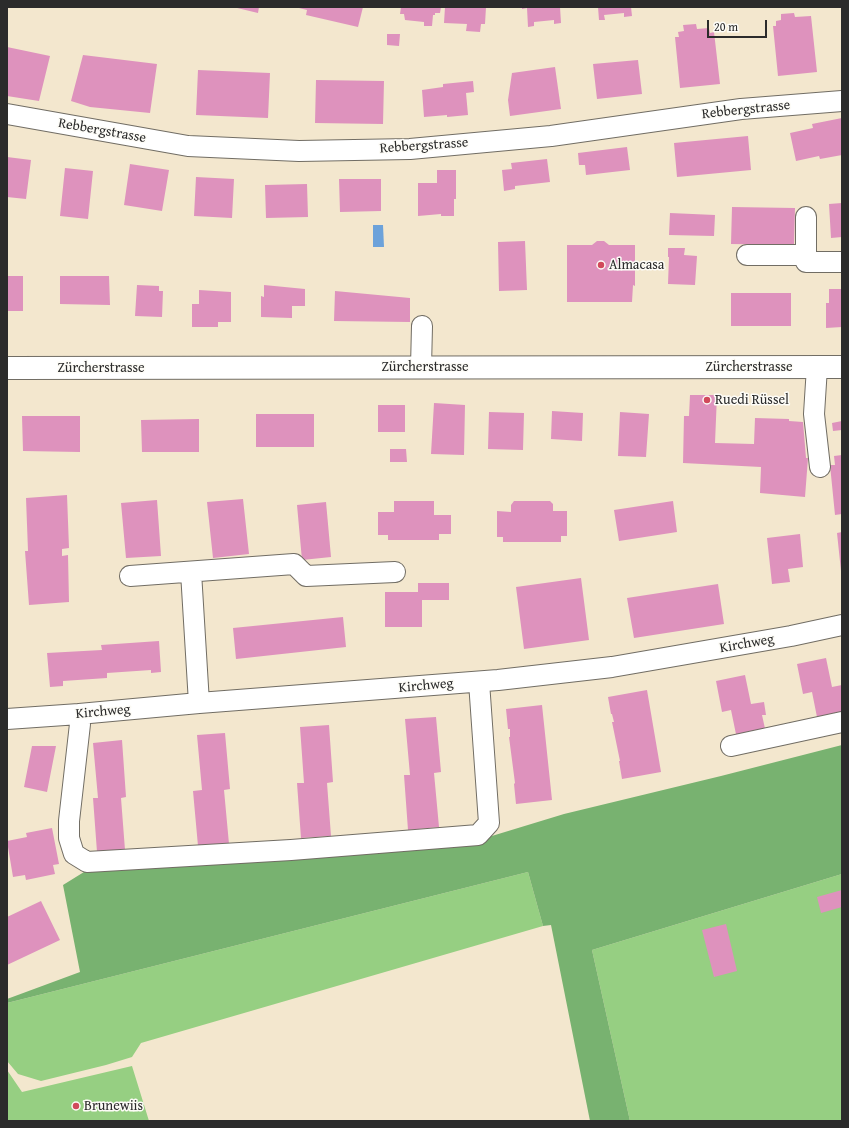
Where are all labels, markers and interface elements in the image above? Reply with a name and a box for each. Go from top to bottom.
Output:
scale bar [709,12,769,38]
text: 20 m [714,18,738,35]
street label: Rebbergstrasse [701,97,791,123]
street label: Rebbergstrasse [57,115,147,147]
street label: Rebbergstrasse [379,135,469,157]
place label: Almacasa [609,257,664,273]
marker: Almacasa [596,260,606,270]
street label: Zürcherstrasse [381,359,469,375]
street label: Zürcherstrasse [705,359,793,375]
street label: Zürcherstrasse [57,360,145,376]
place label: Ruedi Rüssel [715,392,789,408]
marker: Ruedi Rüssel [702,395,712,405]
street label: Kirchweg [719,631,775,657]
street label: Kirchweg [398,675,454,697]
street label: Kirchweg [75,701,131,723]
place label: Brunewiis [84,1098,143,1114]
marker: Brunewiis [71,1101,81,1111]

